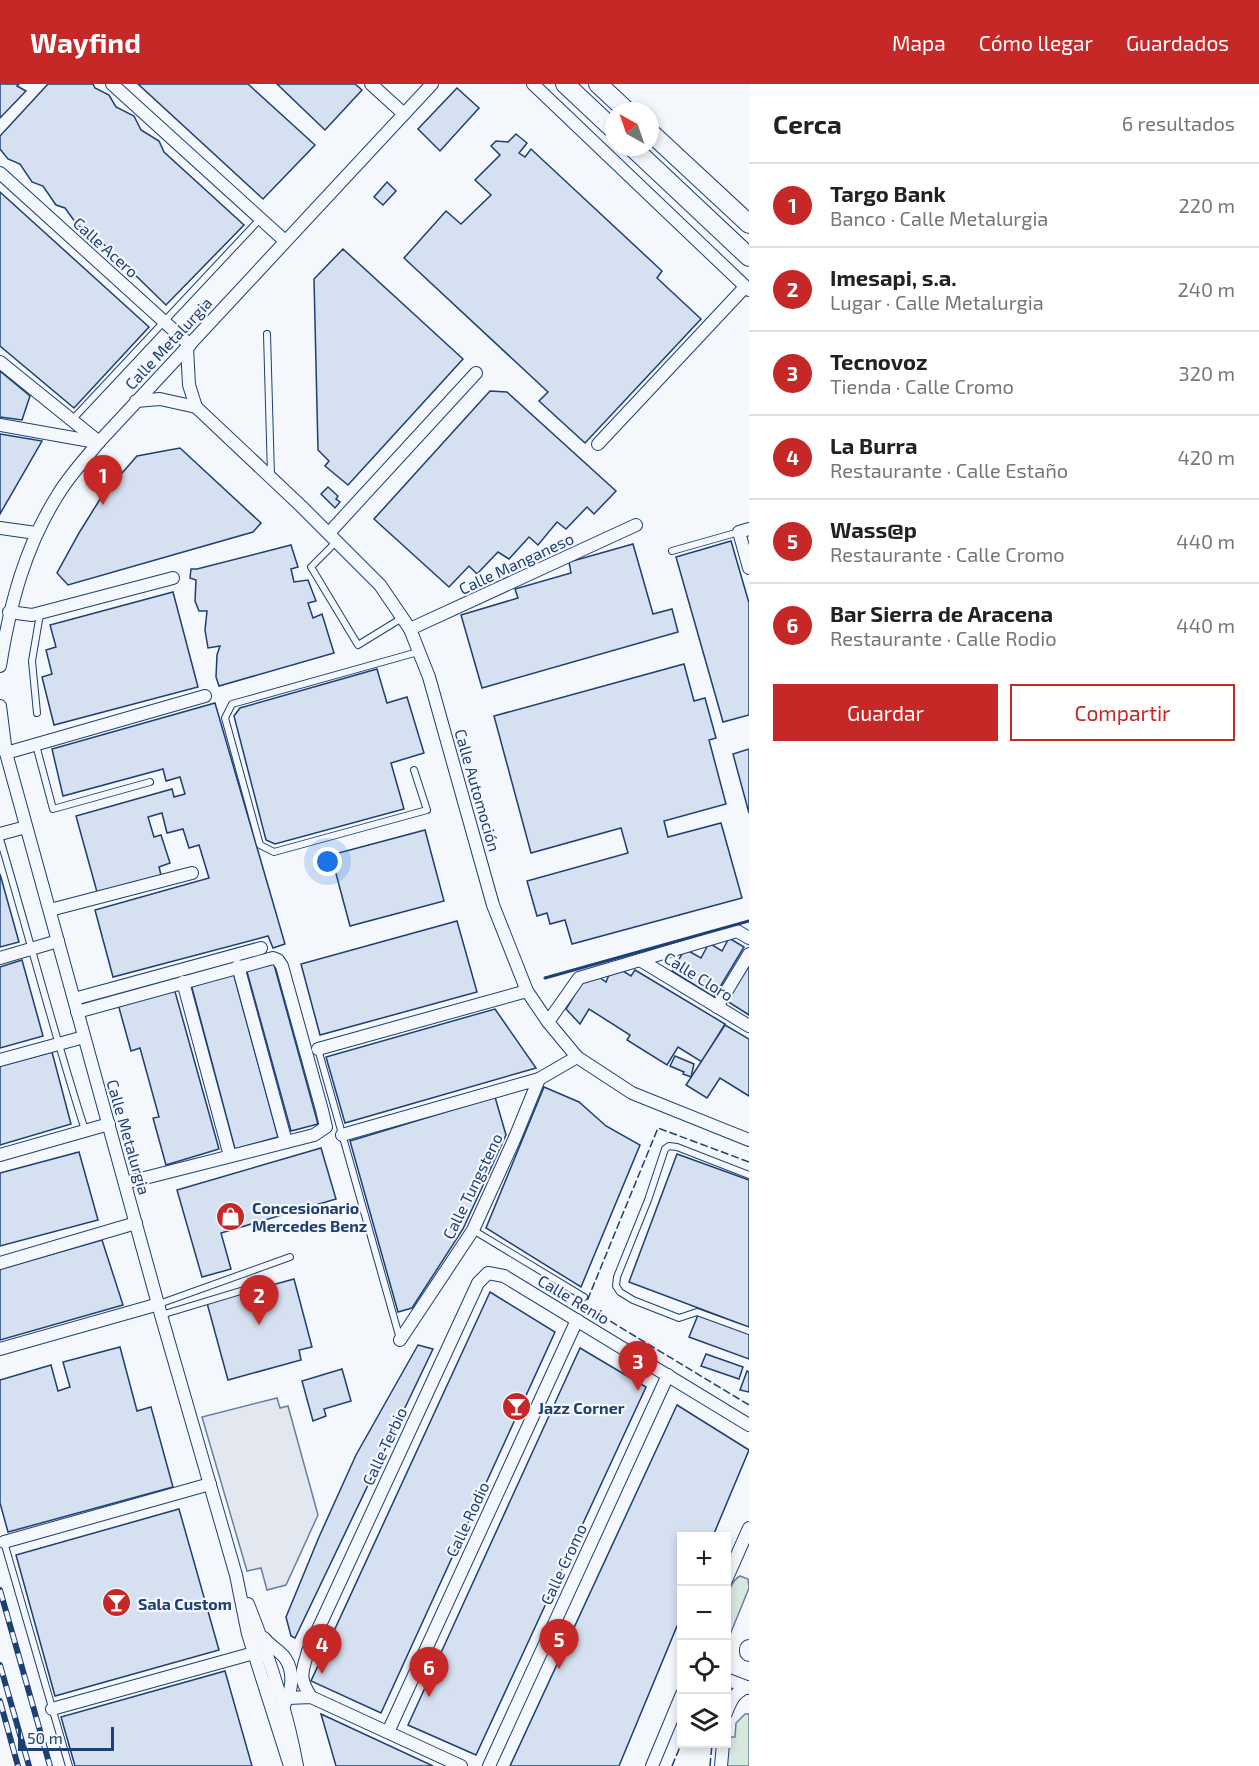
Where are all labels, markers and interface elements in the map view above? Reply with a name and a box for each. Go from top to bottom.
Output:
text: Wayfind [30,25,141,59]
text: Mapa [892,30,946,55]
text: Cómo llegar [979,30,1093,55]
text: Guardados [1126,30,1229,55]
north arrow [605,102,659,156]
text: Cerca [773,108,842,139]
text: 6 resultados [1122,111,1235,135]
text: Targo Bank [830,180,946,206]
text: 1 [788,193,797,217]
text: 220 m [1178,193,1235,217]
text: Banco · Calle Metalurgia [830,206,1048,230]
street label: Calle Acero [70,213,142,281]
text: Imesapi, s.a. [830,264,957,290]
text: 2 [787,277,798,301]
text: 240 m [1177,277,1235,301]
text: Lugar · Calle Metalurgia [830,290,1044,314]
street label: Calle Metalurgia [120,293,216,393]
text: Tecnovoz [830,348,927,374]
text: 3 [787,361,798,385]
text: 320 m [1179,361,1235,385]
text: Tienda · Calle Cromo [830,374,1014,398]
text: La Burra [830,432,917,458]
text: 4 [786,445,799,469]
text: 420 m [1177,445,1235,469]
pin: 1 [84,456,122,505]
text: Restaurante · Calle Estaño [830,458,1068,482]
text: Wass@p [830,516,917,542]
street label: Calle Manganeso [456,528,576,598]
text: 5 [787,529,798,553]
text: 440 m [1176,529,1235,553]
text: Restaurante · Calle Cromo [830,542,1065,566]
text: Bar Sierra de Aracena [830,600,1053,626]
text: 6 [787,613,798,637]
text: 440 m [1176,613,1235,637]
text: Restaurante · Calle Rodio [830,626,1057,650]
button: Guardar [773,684,998,741]
button: Compartir [1010,684,1235,741]
street label: Calle Automoción [451,726,505,854]
your location [313,847,342,876]
street label: Calle Cloro [661,947,737,1005]
street label: Calle Metalurgia [103,1077,155,1197]
street label: Calle Tungsteno [438,1130,506,1242]
place label: Concesionario Mercedes Benz [252,1198,367,1235]
shop icon: Concesionario Mercedes Benz [215,1200,247,1232]
street label: Calle Renio [535,1270,613,1328]
pin: 2 [240,1276,278,1325]
pin: 3 [618,1342,658,1391]
bar icon: Jazz Corner [501,1391,533,1423]
place label: Jazz Corner [538,1398,625,1417]
street label: Calle Terbio [358,1404,410,1488]
street label: Calle Rodio [441,1478,493,1560]
street label: Calle Cromo [536,1521,590,1607]
map controls [677,1532,731,1748]
button: + [677,1532,731,1586]
button: − [677,1586,731,1640]
bar icon: Sala Custom [101,1587,133,1619]
place label: Sala Custom [138,1594,232,1613]
pin: 5 [540,1620,578,1669]
pin: 4 [302,1624,342,1674]
button: locate [677,1640,731,1694]
pin: 6 [410,1648,448,1697]
button: layers [677,1694,731,1748]
scale bar [18,1724,114,1752]
text: 50 m [27,1728,63,1747]

